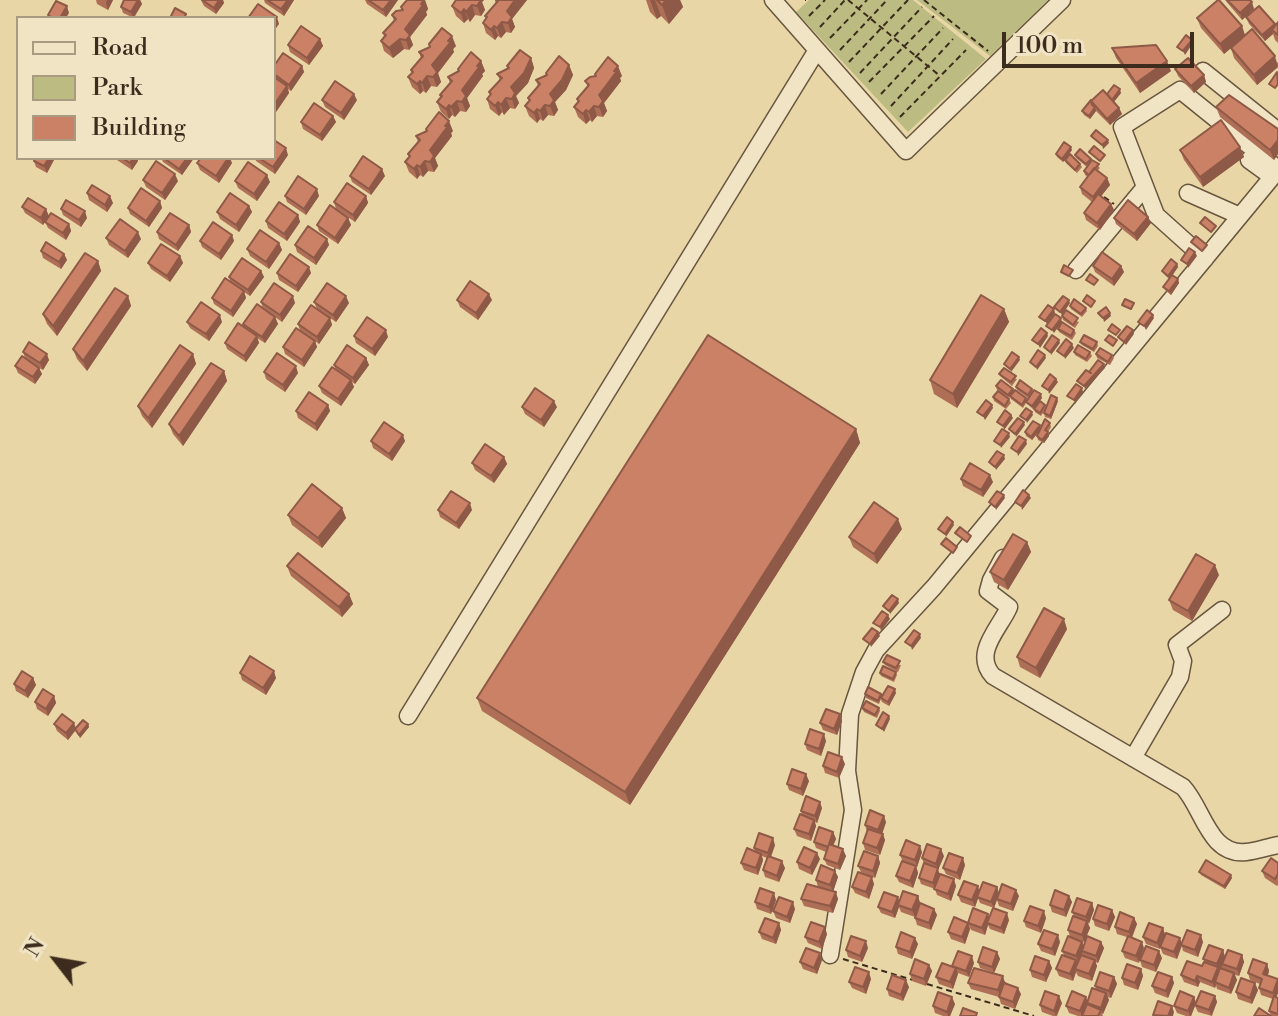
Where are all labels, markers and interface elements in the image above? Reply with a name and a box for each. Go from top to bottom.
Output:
legend [16,16,276,160]
scale bar [1006,16,1198,66]
text: 100 m [1016,31,1083,61]
text: Road [92,33,148,63]
text: Park [92,73,142,103]
text: Building [92,113,186,143]
north arrow [16,920,96,1000]
text: N [19,933,51,962]

